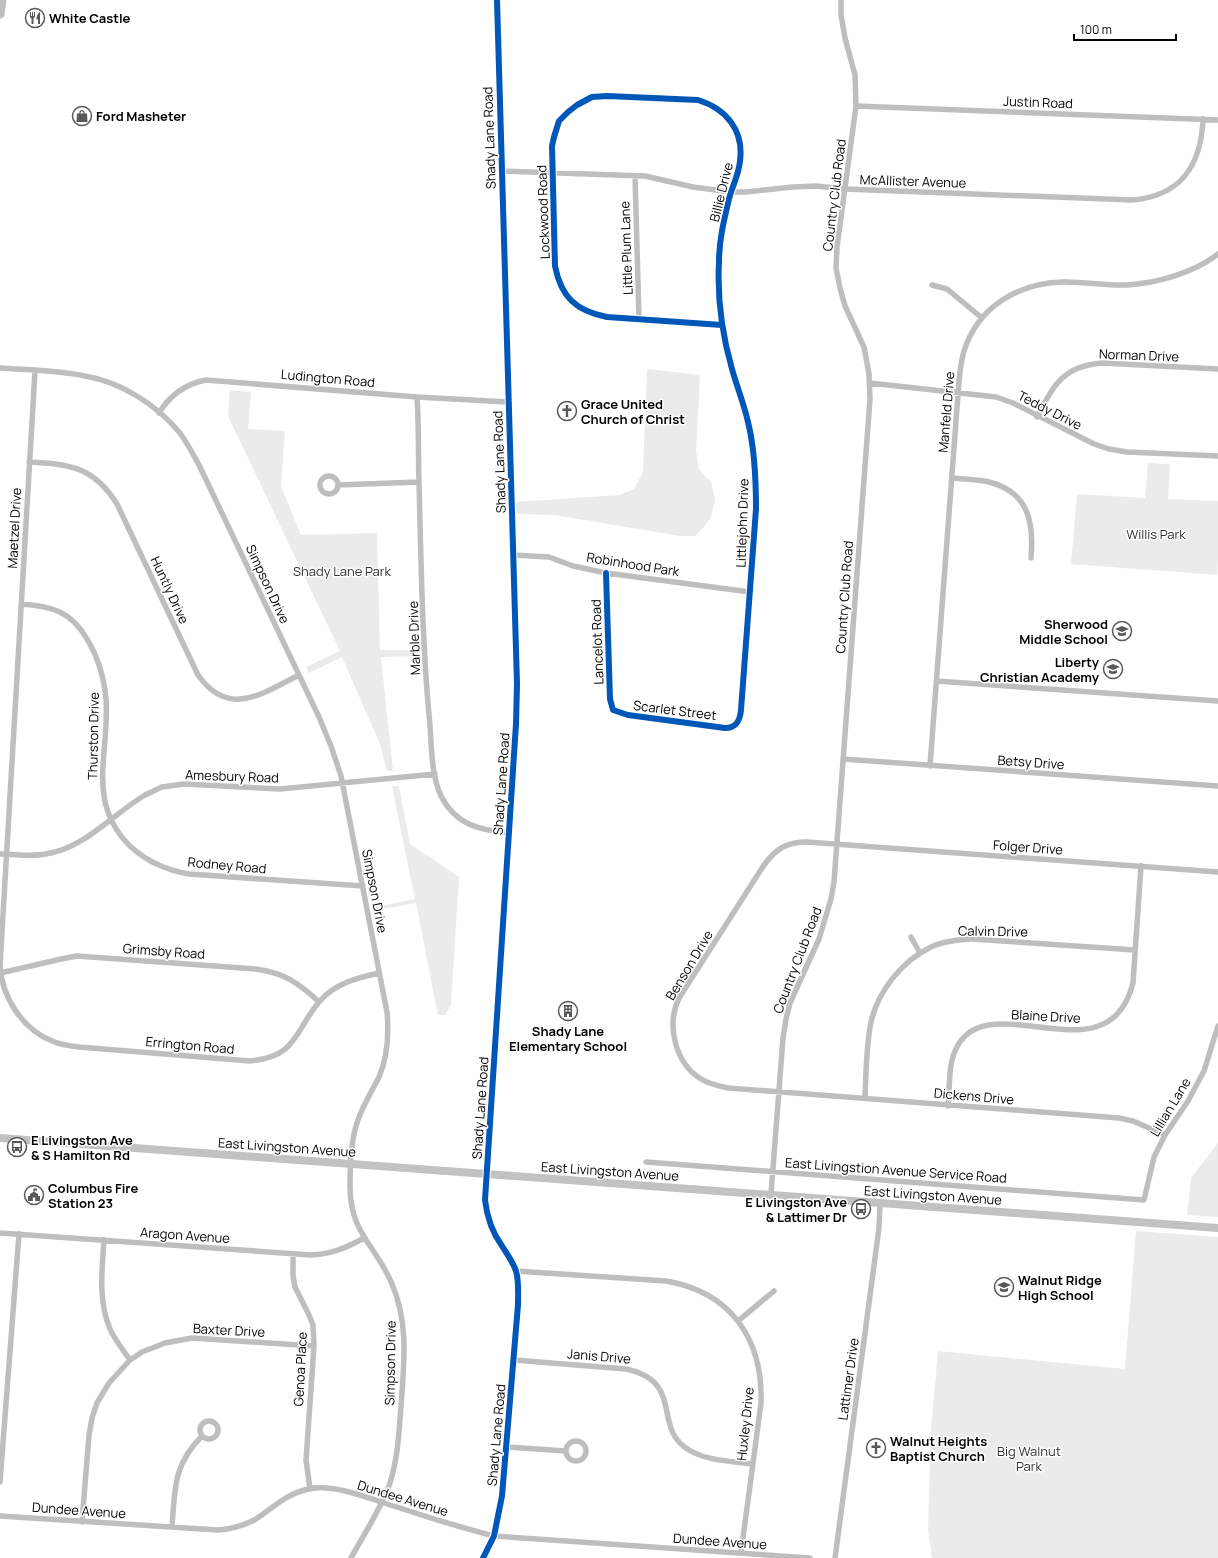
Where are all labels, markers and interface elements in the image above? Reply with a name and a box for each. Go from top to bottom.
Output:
restaurant icon: White Castle [24,7,46,29]
place label: White Castle [49,9,131,27]
scale bar [1074,16,1176,42]
text: 100 m [1080,21,1112,38]
street label: Shady Lane Road [478,86,500,190]
street label: Justin Road [1003,92,1073,112]
shop icon: Ford Masheter [71,105,93,127]
place label: Ford Masheter [96,107,186,125]
street label: Country Club Road [818,138,850,252]
street label: Billie Drive [705,160,737,224]
street label: Lockwood Road [532,165,554,259]
street label: McAllister Avenue [859,170,967,192]
street label: Little Plum Lane [615,200,637,295]
street label: Norman Drive [1099,345,1180,365]
street label: Ludington Road [280,365,376,391]
street label: Manfeld Drive [933,370,959,453]
street label: Teddy Drive [1015,386,1085,434]
place label: Grace United Church of Christ [581,395,685,428]
church icon: Grace United Church of Christ [556,400,578,422]
street label: Shady Lane Road [488,410,510,514]
street label: Littlejohn Drive [731,478,753,568]
street label: Maetzel Drive [3,487,25,569]
park label: Willis Park [1126,525,1186,543]
street label: Country Club Road [831,540,857,654]
street label: Simpson Drive [242,542,294,627]
street label: Robinhood Park [585,548,681,580]
street label: Huntly Drive [147,553,194,627]
park label: Shady Lane Park [293,562,391,580]
street label: Lancelot Road [587,599,607,685]
street label: Marble Drive [404,600,424,675]
place label: Sherwood Middle School [1019,615,1108,648]
school or university icon: Sherwood Middle School [1111,620,1133,642]
place label: Liberty Christian Academy [980,653,1100,686]
school or university icon: Liberty Christian Academy [1102,658,1124,680]
street label: Thurston Drive [83,692,103,780]
street label: Scarlet Street [632,696,718,724]
street label: Shady Lane Road [488,732,514,836]
street label: Betsy Drive [997,751,1066,773]
street label: Amesbury Road [185,765,279,787]
street label: Folger Drive [992,836,1064,858]
street label: Simpson Drive [358,848,392,935]
street label: Rodney Road [187,853,267,877]
street label: Country Club Road [768,904,826,1016]
street label: Calvin Drive [958,921,1029,941]
street label: Benson Drive [661,926,717,1003]
street label: Grimsby Road [122,939,206,963]
building icon: Shady Lane Elementary School [557,1000,579,1022]
street label: Blaine Drive [1011,1005,1082,1027]
place label: Shady Lane Elementary School [509,1022,627,1055]
street label: Errington Road [145,1032,235,1058]
street label: Shady Lane Road [467,1056,493,1160]
street label: Lillian Lane [1145,1074,1195,1140]
street label: Dickens Drive [933,1084,1015,1108]
place label: E Livingston Ave & S Hamilton Rd [31,1131,133,1164]
street label: East Livingston Avenue [217,1133,357,1161]
bus stop icon: E Livingston Ave & S Hamilton Rd [6,1136,28,1158]
street label: East Livingstion Avenue Service Road [785,1153,1007,1187]
street label: East Livingston Avenue [540,1157,680,1185]
place label: Columbus Fire Station 23 [48,1179,138,1212]
street label: East Livingston Avenue [863,1181,1003,1209]
public building icon: Columbus Fire Station 23 [23,1184,45,1206]
place label: E Livingston Ave & Lattimer Dr [745,1193,847,1226]
bus stop icon: E Livingston Ave & Lattimer Dr [850,1198,872,1220]
street label: Aragon Avenue [139,1223,231,1247]
place label: Walnut Ridge High School [1018,1271,1102,1304]
school or university icon: Walnut Ridge High School [993,1276,1015,1298]
street label: Baxter Drive [192,1319,266,1341]
street label: Simpson Drive [380,1320,400,1406]
street label: Genoa Place [289,1331,311,1407]
street label: Lattimer Drive [833,1336,863,1421]
street label: Janis Drive [566,1344,632,1368]
street label: Shady Lane Road [483,1383,509,1487]
street label: Huxley Drive [732,1386,758,1462]
place label: Walnut Heights Baptist Church [890,1432,987,1465]
church icon: Walnut Heights Baptist Church [865,1437,887,1459]
park label: Big Walnut Park [997,1442,1061,1475]
street label: Dundee Avenue [355,1476,451,1520]
street label: Dundee Avenue [31,1498,127,1522]
street label: Dundee Avenue [672,1529,768,1553]

